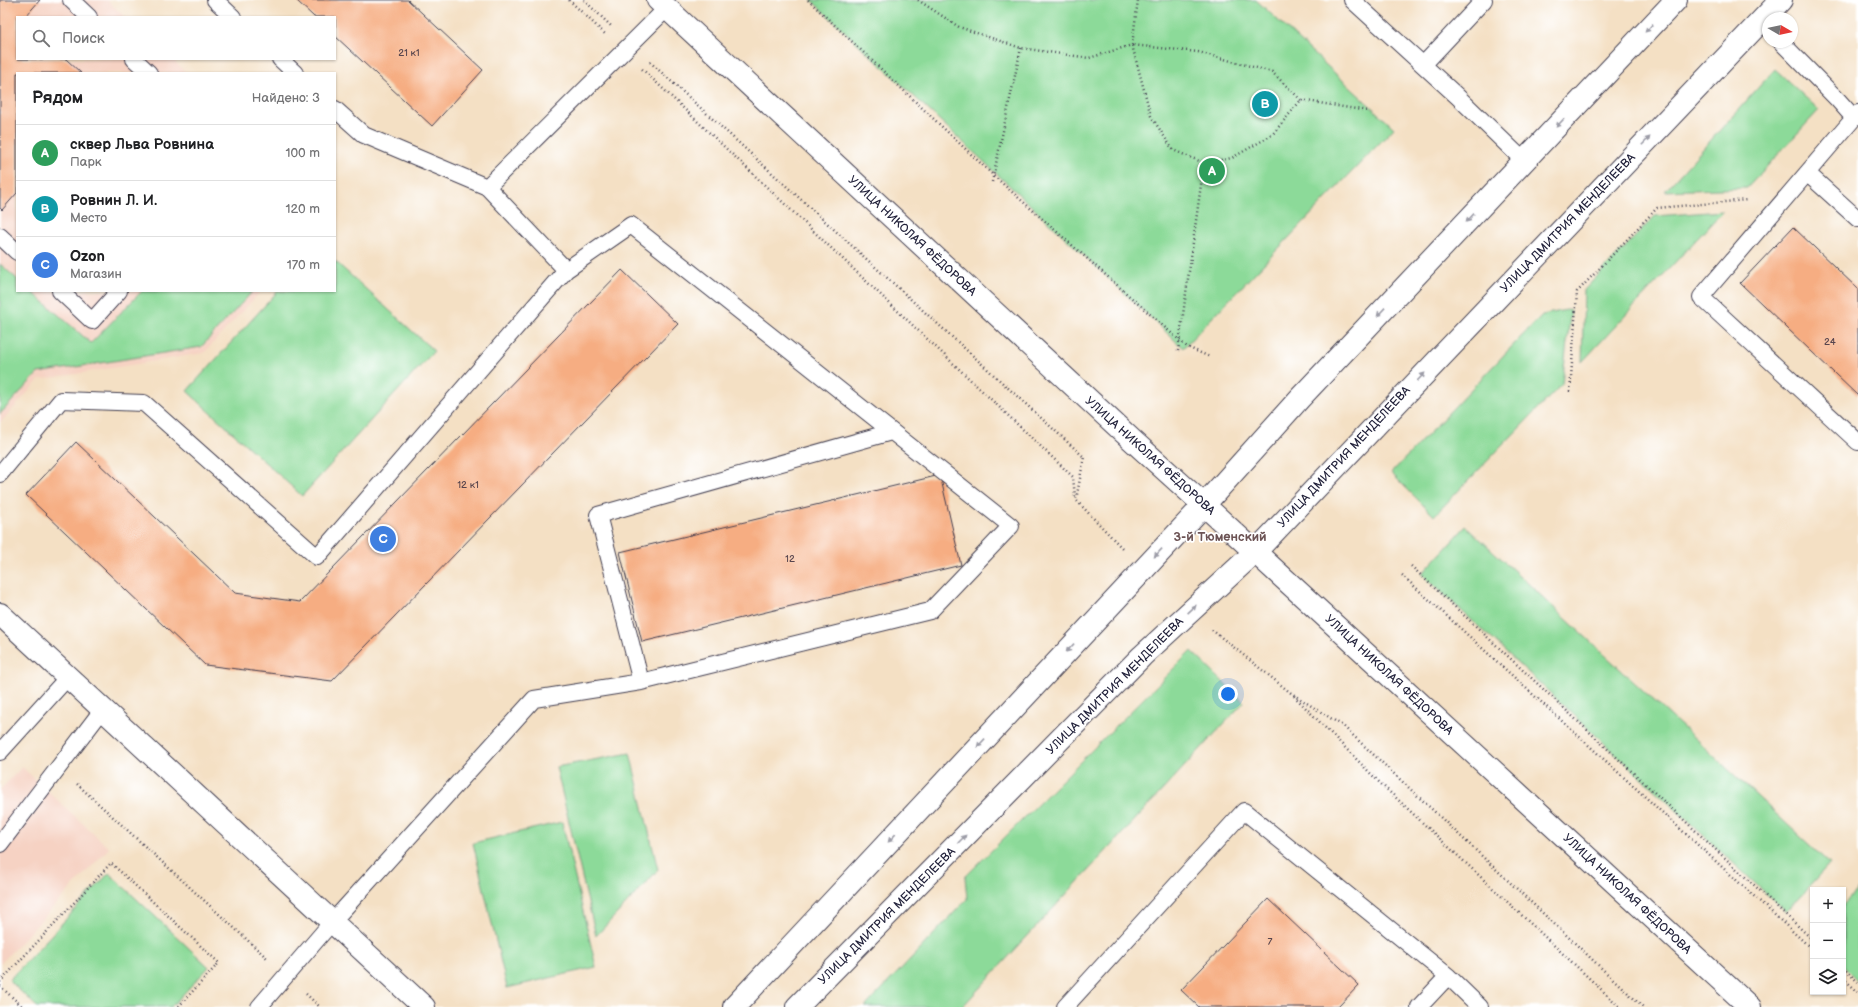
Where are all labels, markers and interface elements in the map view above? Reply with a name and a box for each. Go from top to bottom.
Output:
north arrow [1762,12,1798,48]
search box [16,16,336,60]
one-way arrow [1644,23,1654,33]
icon: search [30,27,52,49]
text: Поиск [62,29,105,48]
house number: 21 к1 [398,47,420,59]
text: Рядом [32,88,83,108]
pin: B [1252,89,1278,119]
text: Найдено: 3 [252,90,320,106]
one-way arrow [1555,118,1564,128]
text: сквер Льва Ровнина [70,135,214,154]
one-way arrow [1641,136,1651,146]
text: A [41,145,49,161]
text: 100 m [285,145,320,161]
street label: УЛИЦА ДМИТРИЯ МЕНДЕЛЕЕВА [1497,150,1639,296]
text: Парк [70,154,102,170]
pin: A [1199,156,1225,186]
street label: УЛИЦА НИКОЛАЯ ФЁДОРОВА [845,172,980,300]
text: Ровнин Л. И. [70,191,157,210]
text: B [40,201,50,217]
text: 120 m [285,201,320,217]
text: Место [70,210,107,226]
one-way arrow [1466,212,1475,223]
text: Ozon [70,247,105,266]
text: C [40,257,50,273]
text: 170 m [287,257,320,273]
text: Магазин [70,266,122,282]
one-way arrow [1377,307,1386,317]
house number: 24 [1824,336,1836,348]
one-way arrow [1416,372,1425,382]
street label: УЛИЦА ДМИТРИЯ МЕНДЕЛЕЕВА [1274,383,1414,531]
street label: УЛИЦА НИКОЛАЯ ФЁДОРОВА [1082,393,1219,519]
house number: 12 к1 [457,479,479,491]
pin: C [370,524,396,554]
district label: 3-й Тюменский [1173,529,1267,545]
one-way arrow [1154,548,1163,559]
house number: 12 [785,553,795,565]
one-way arrow [1187,605,1198,614]
street label: УЛИЦА НИКОЛАЯ ФЁДОРОВА [1322,611,1457,739]
street label: УЛИЦА ДМИТРИЯ МЕНДЕЛЕЕВА [1043,614,1187,758]
one-way arrow [1065,643,1074,654]
your location [1218,684,1238,704]
one-way arrow [976,738,985,748]
street label: УЛИЦА НИКОЛАЯ ФЁДОРОВА [1560,830,1695,958]
one-way arrow [887,833,897,843]
one-way arrow [957,834,966,844]
street label: УЛИЦА ДМИТРИЯ МЕНДЕЛЕЕВА [815,844,959,988]
map controls [1810,887,1846,995]
button: + [1810,887,1846,923]
button: − [1810,923,1846,959]
house number: 7 [1268,936,1273,948]
button: layers [1810,959,1846,995]

